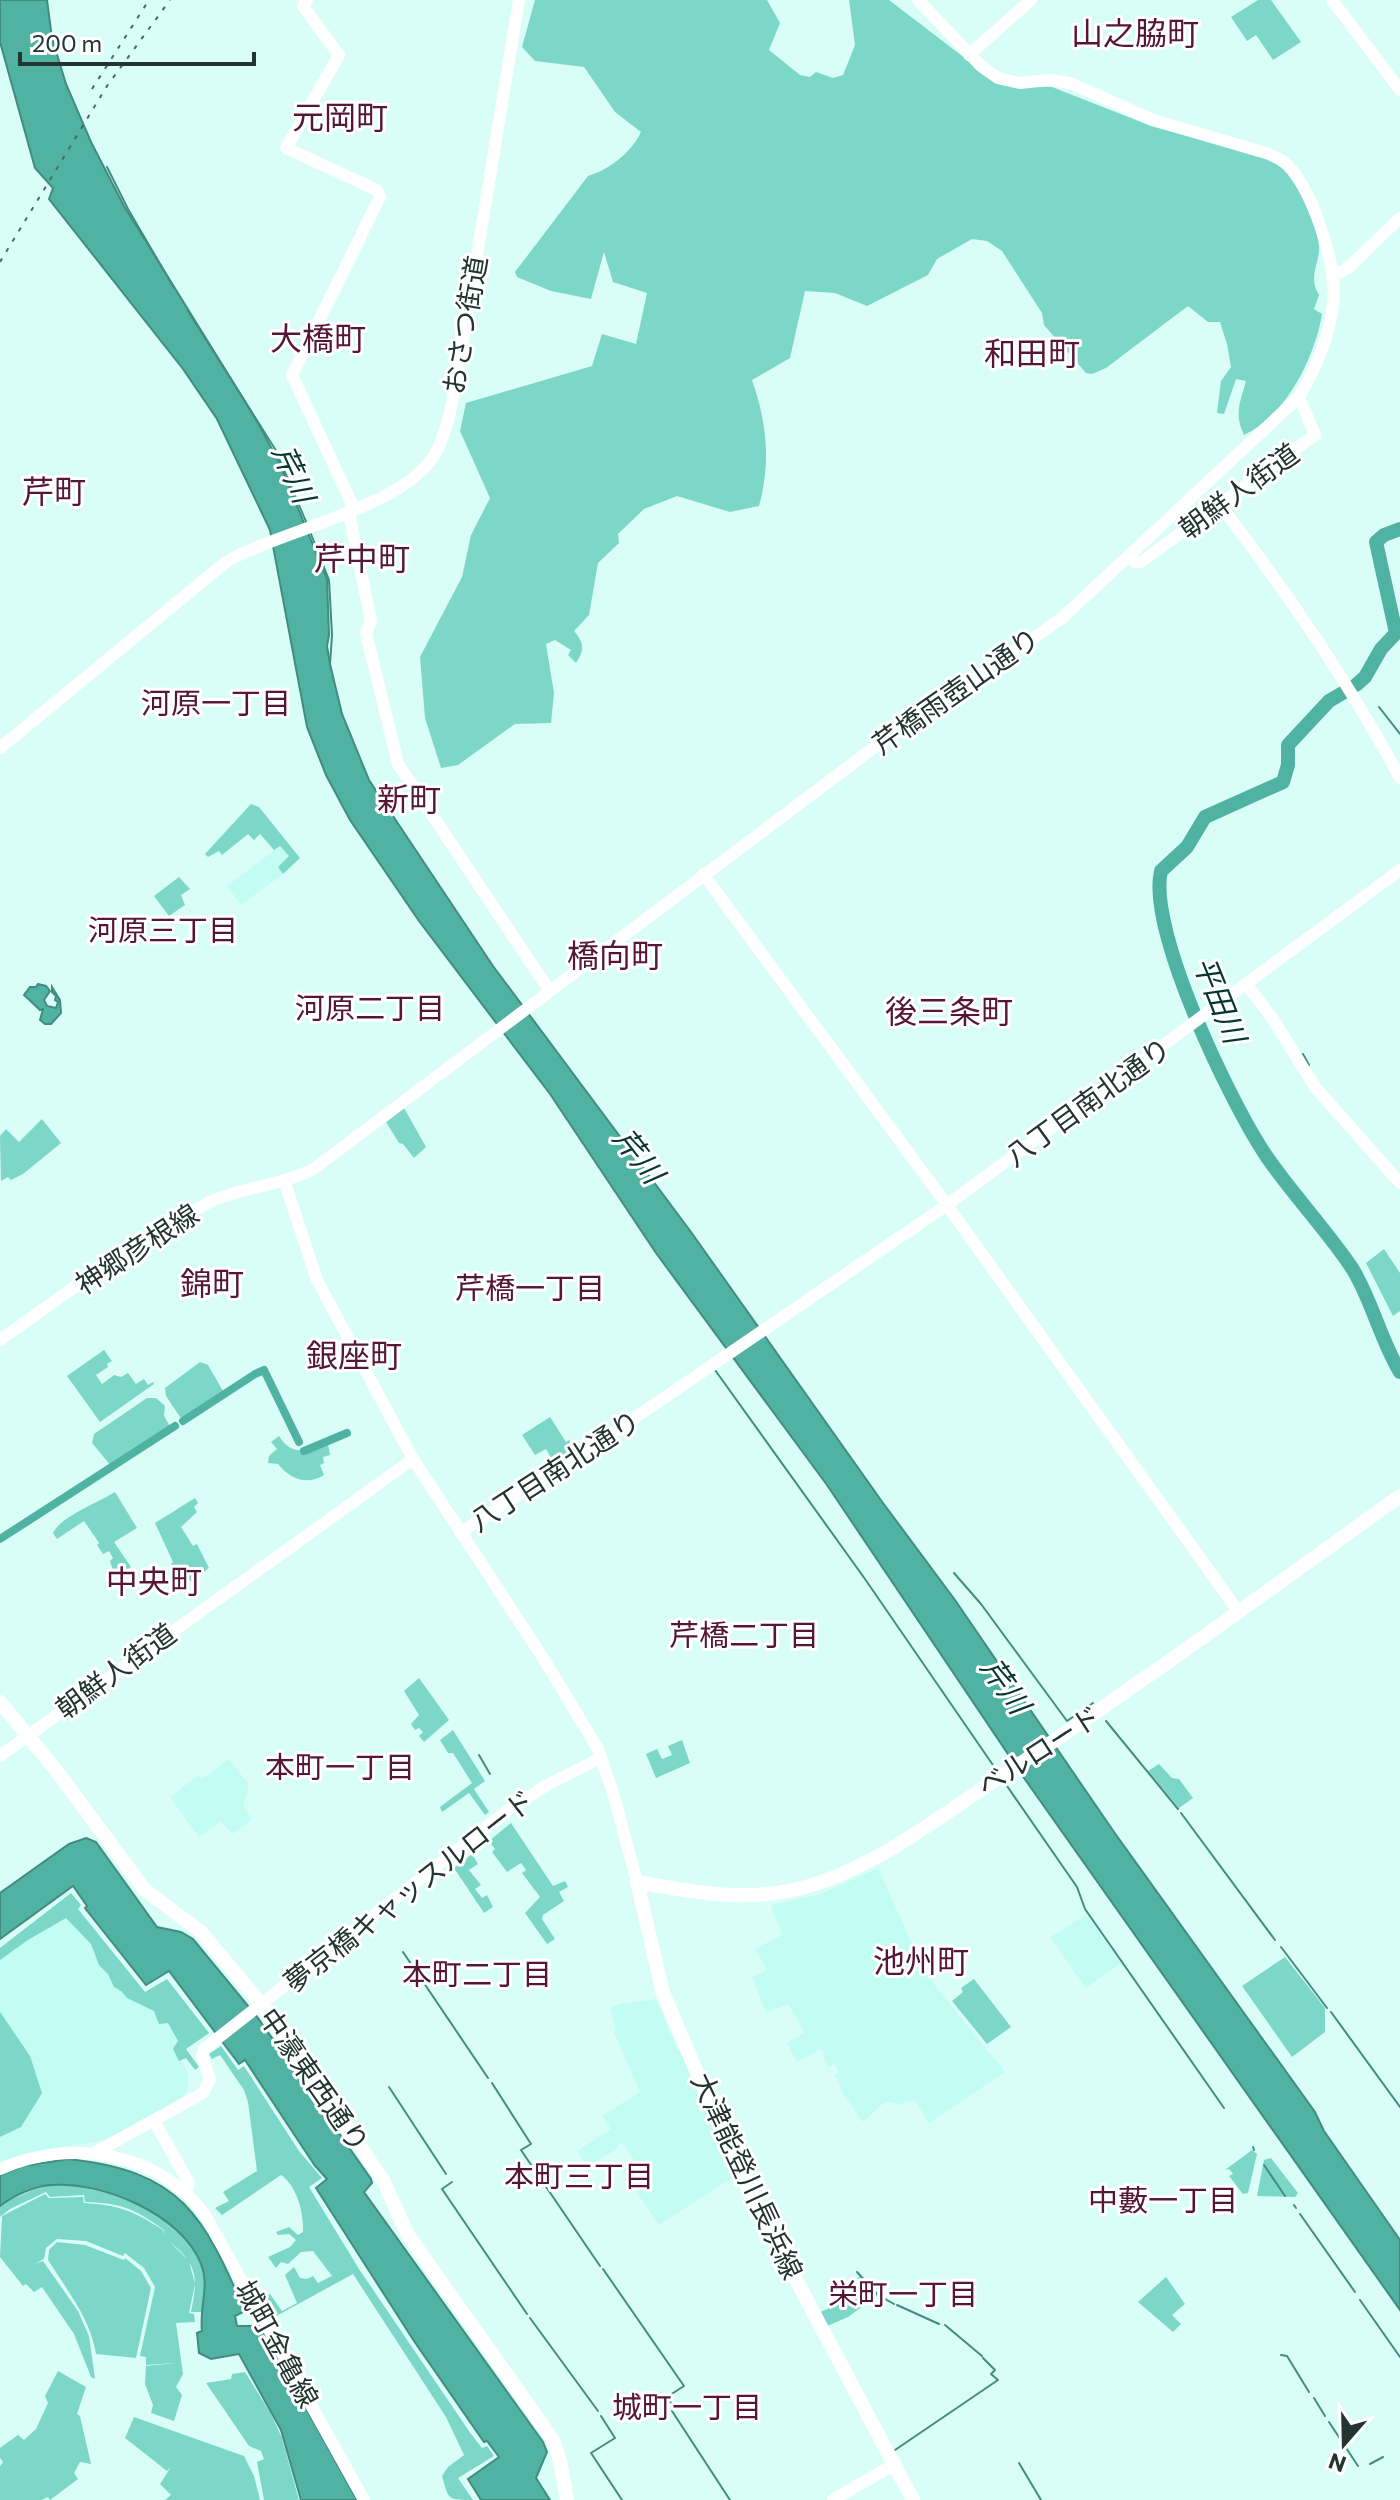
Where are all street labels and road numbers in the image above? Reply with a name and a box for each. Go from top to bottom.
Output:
street label: おさつ街道 [435,253,493,397]
street label: 朝鮮人街道 [1172,435,1305,545]
street label: 芹橋雨壺山通り [865,620,1045,760]
street label: 八丁目南北通り [998,1030,1177,1173]
street label: 神郷彦根線 [68,1196,204,1301]
street label: 八丁目南北通り [463,1403,646,1538]
street label: 朝鮮人街道 [49,1615,182,1725]
street label: ベルロード [970,1698,1106,1803]
street label: 夢京橋キャッスルロード [277,1782,540,1998]
street label: 中濠東西通り [253,2001,377,2158]
street label: 大津能登川長浜線 [685,2067,811,2284]
street label: 城町金亀線 [229,2274,327,2413]

